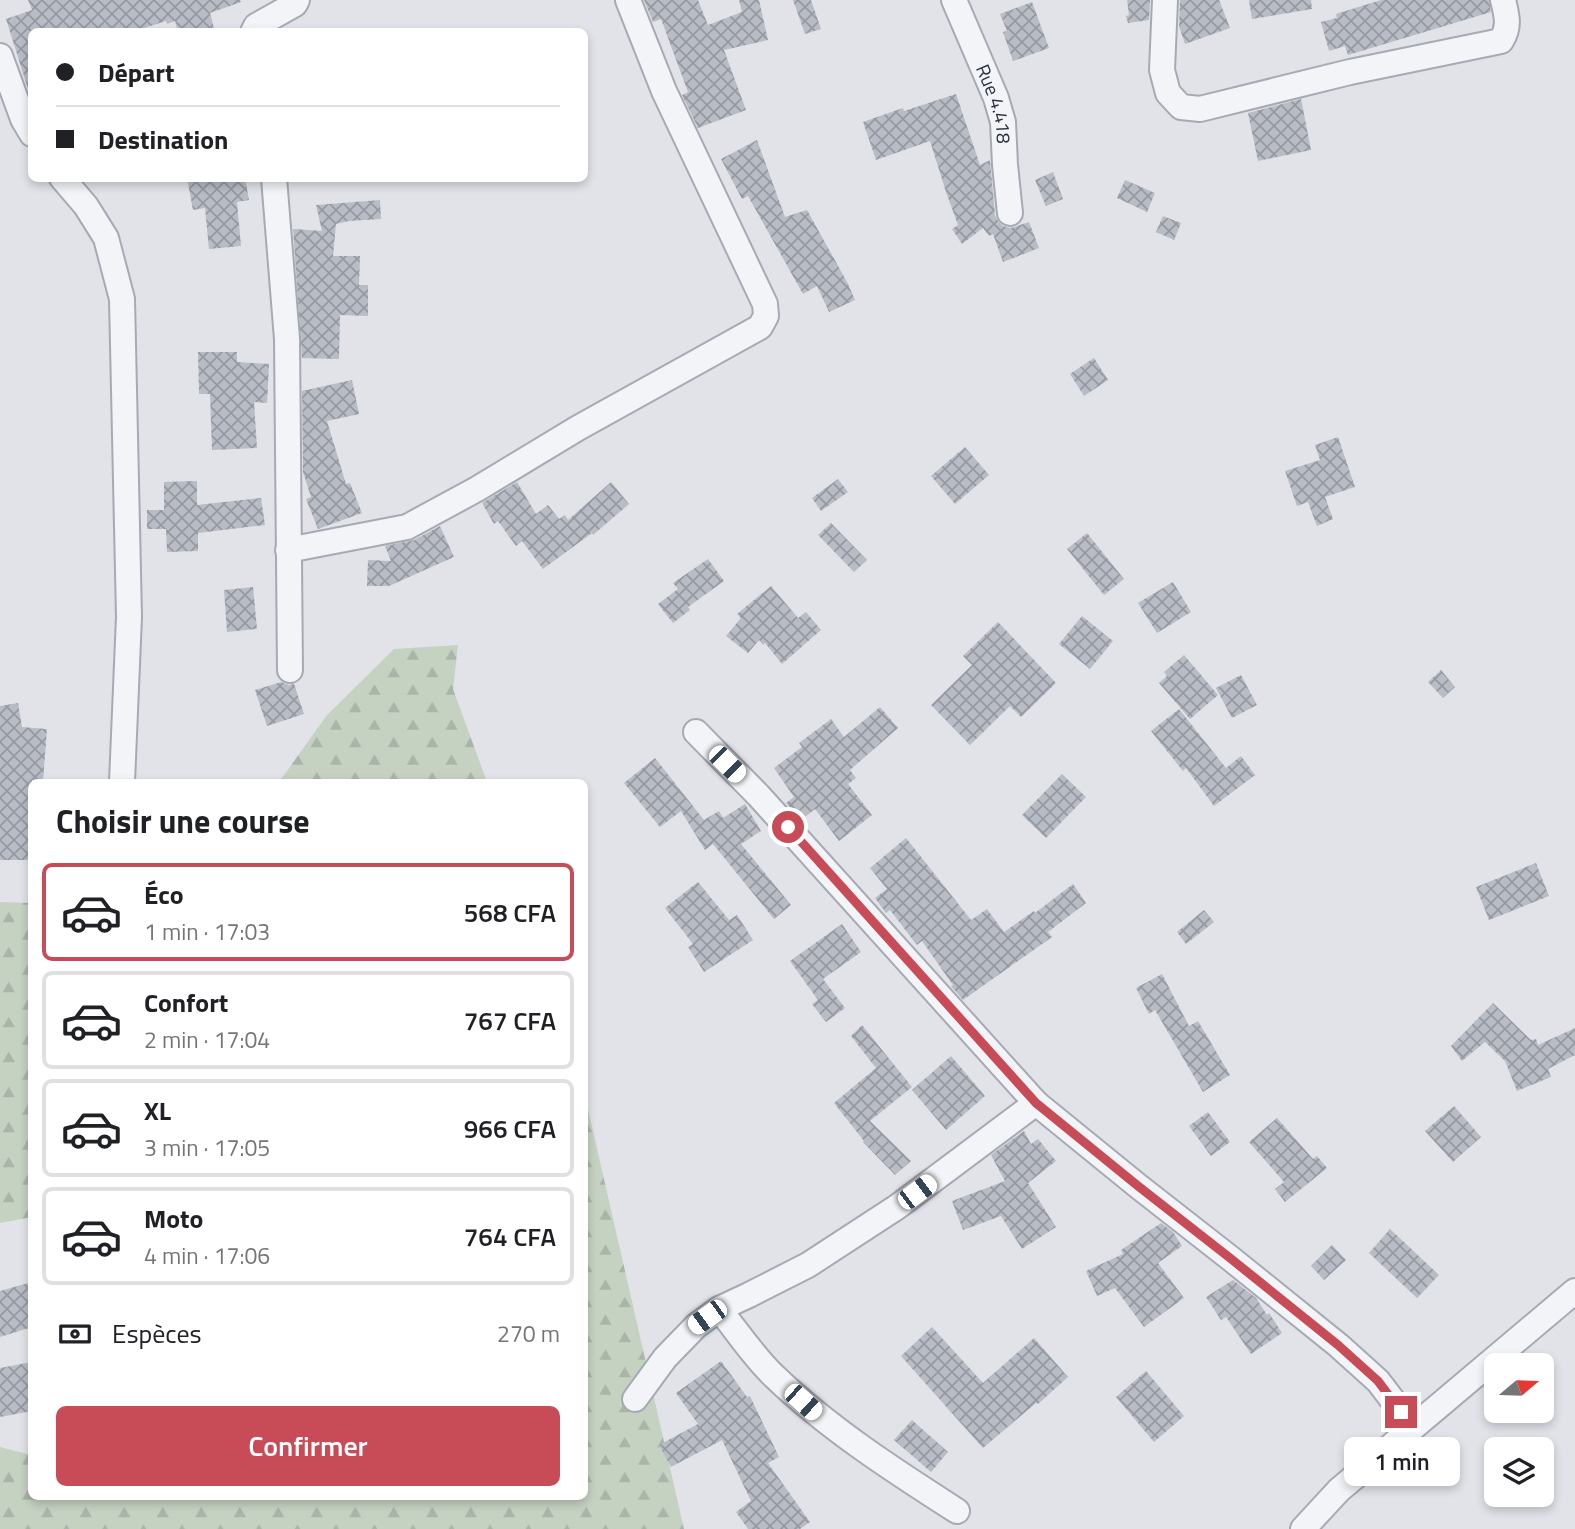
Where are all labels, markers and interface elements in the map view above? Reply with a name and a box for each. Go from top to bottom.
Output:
text: Départ [98,53,174,92]
street label: Rue 4.418 [969,59,1019,144]
text: Destination [98,120,228,159]
car [705,742,750,786]
text: Choisir une course [56,797,310,845]
route start [772,811,804,843]
text: Éco [144,875,184,914]
icon: car [60,881,123,944]
text: 568 CFA [464,893,556,932]
text: 1 min · 17:03 [144,914,270,949]
text: Confort [144,983,228,1022]
icon: car [60,989,123,1052]
text: 767 CFA [464,1001,556,1040]
text: 2 min · 17:04 [144,1022,270,1057]
text: XL [144,1091,171,1130]
icon: car [60,1097,123,1160]
text: 966 CFA [464,1109,556,1148]
text: 3 min · 17:05 [144,1130,270,1165]
car [894,1171,941,1213]
text: Moto [144,1199,203,1238]
icon: car [60,1205,123,1268]
text: 764 CFA [464,1217,556,1256]
text: 4 min · 17:06 [144,1238,270,1273]
car [684,1296,731,1338]
text: Espèces [112,1314,202,1353]
icon: cash [56,1315,94,1353]
text: 270 m [497,1316,560,1351]
north arrow [1484,1353,1554,1423]
map controls [1484,1353,1554,1507]
car [781,1380,826,1424]
route end [1385,1396,1417,1428]
button: Confirmer [56,1406,560,1486]
callout: 1 min [1343,1436,1459,1486]
button: layers [1484,1437,1554,1507]
text: 1 min [1374,1444,1430,1479]

